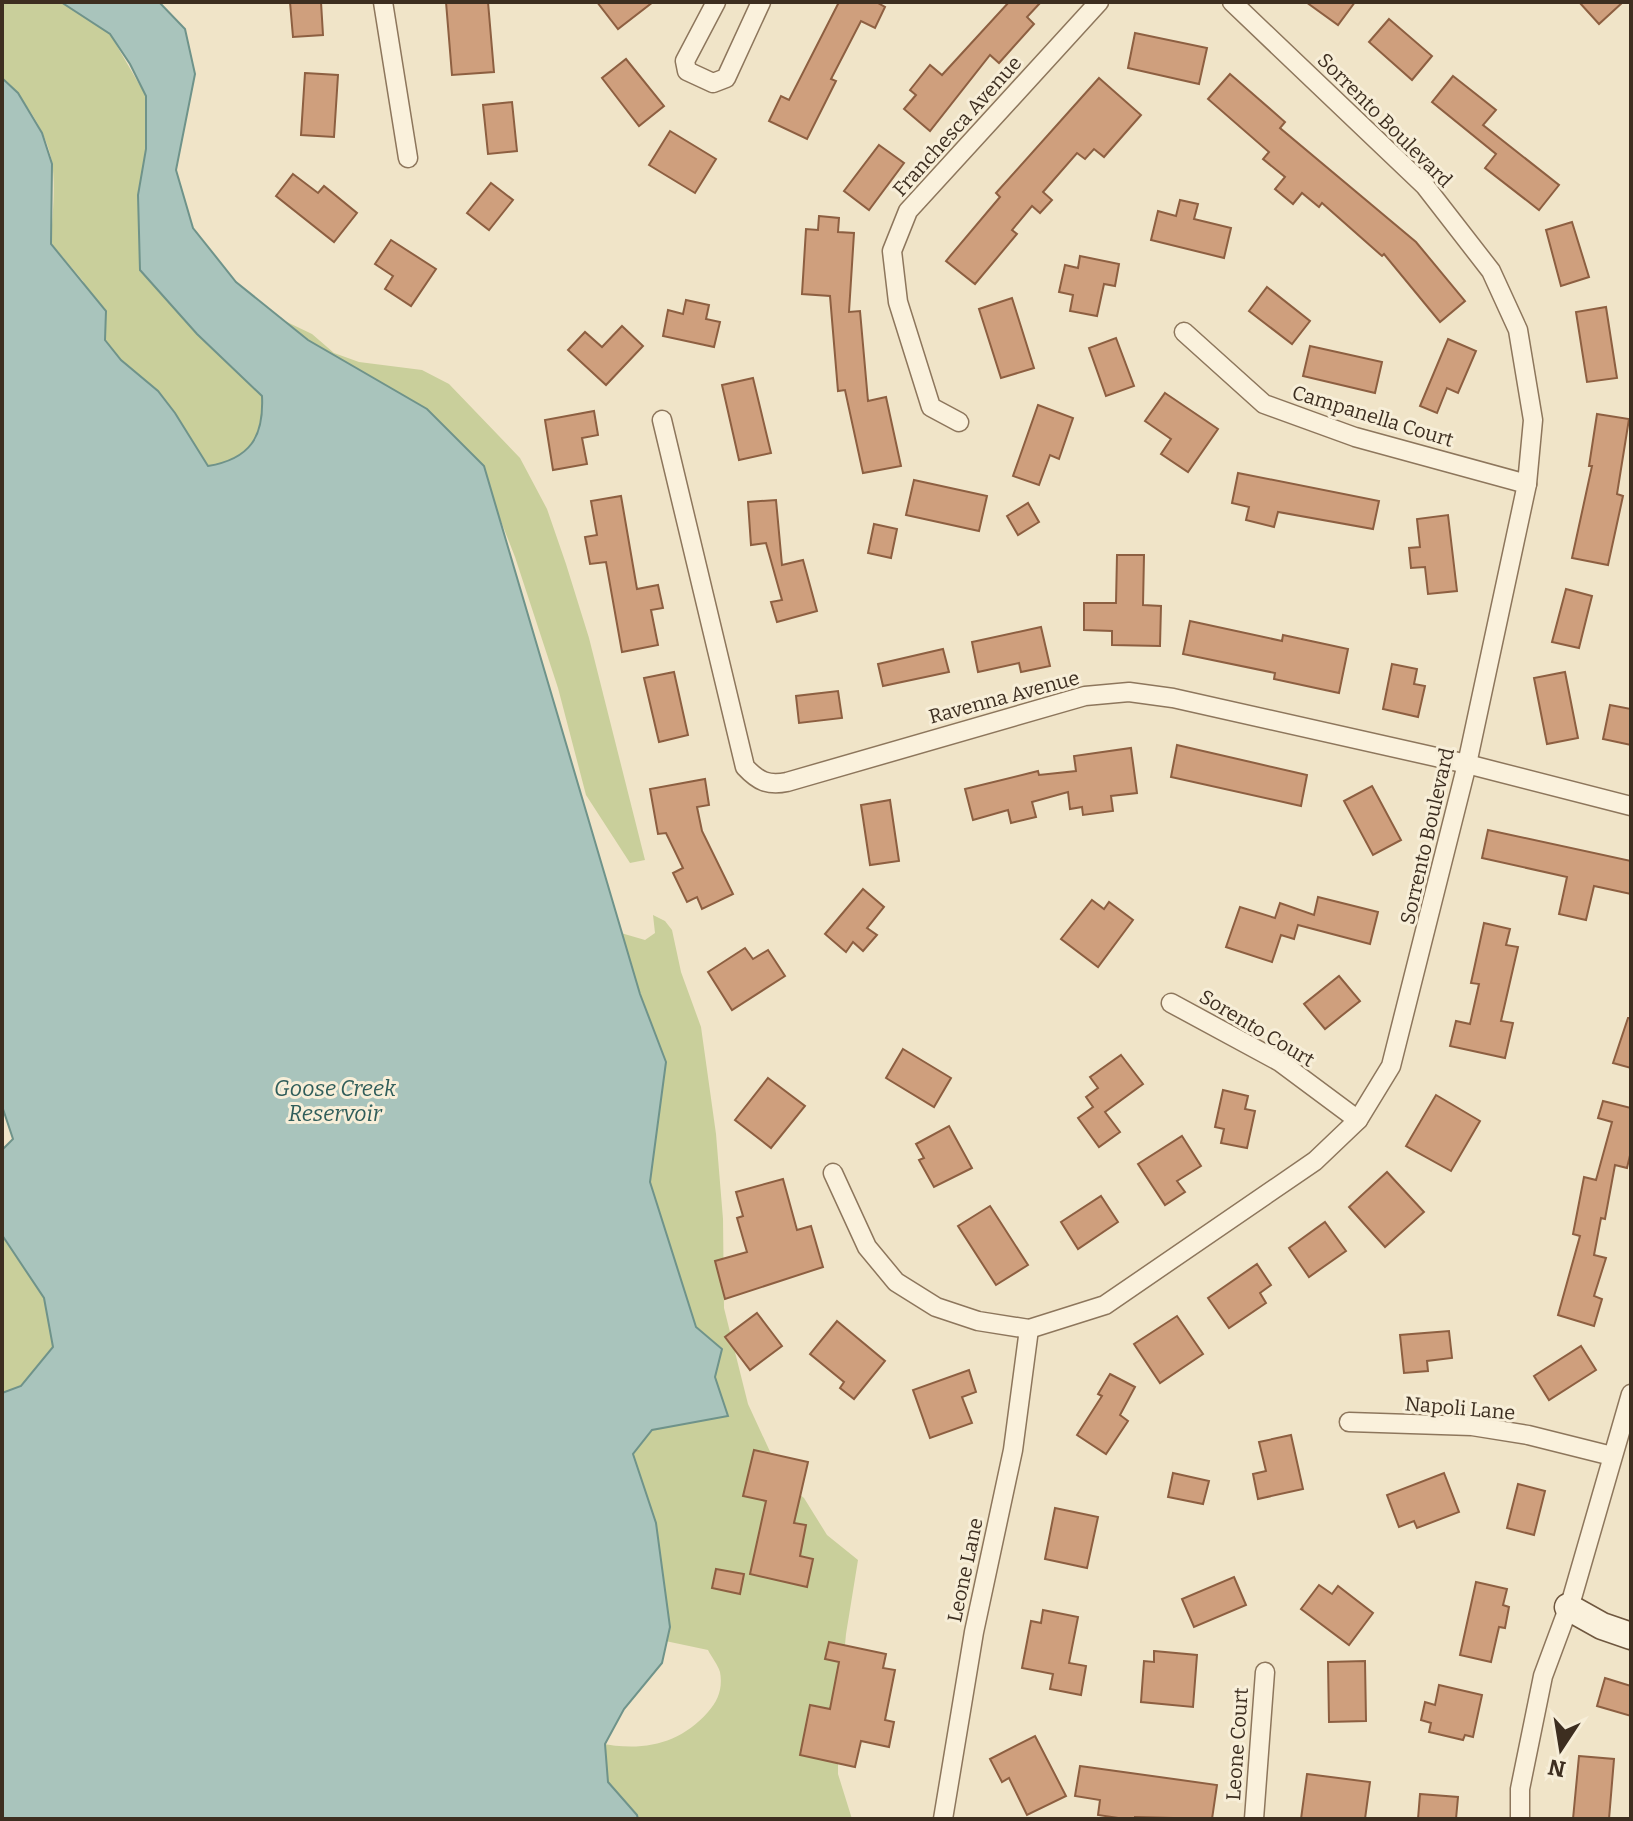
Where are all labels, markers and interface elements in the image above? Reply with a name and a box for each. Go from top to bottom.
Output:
street label: Sorrento Boulevard [1313,48,1457,192]
street label: Franchesca Avenue [888,51,1026,201]
street label: Campanella Court [1289,380,1457,452]
street label: Ravenna Avenue [926,665,1082,729]
street label: Sorrento Boulevard [1395,745,1459,927]
street label: Sorento Court [1195,984,1319,1072]
water label: Goose Creek Reservoir [274,1075,397,1127]
street label: Napoli Lane [1404,1391,1516,1425]
street label: Leone Lane [942,1516,988,1624]
street label: Leone Court [1221,1687,1253,1801]
north arrow [1521,1709,1601,1789]
text: N [1546,1753,1568,1783]

